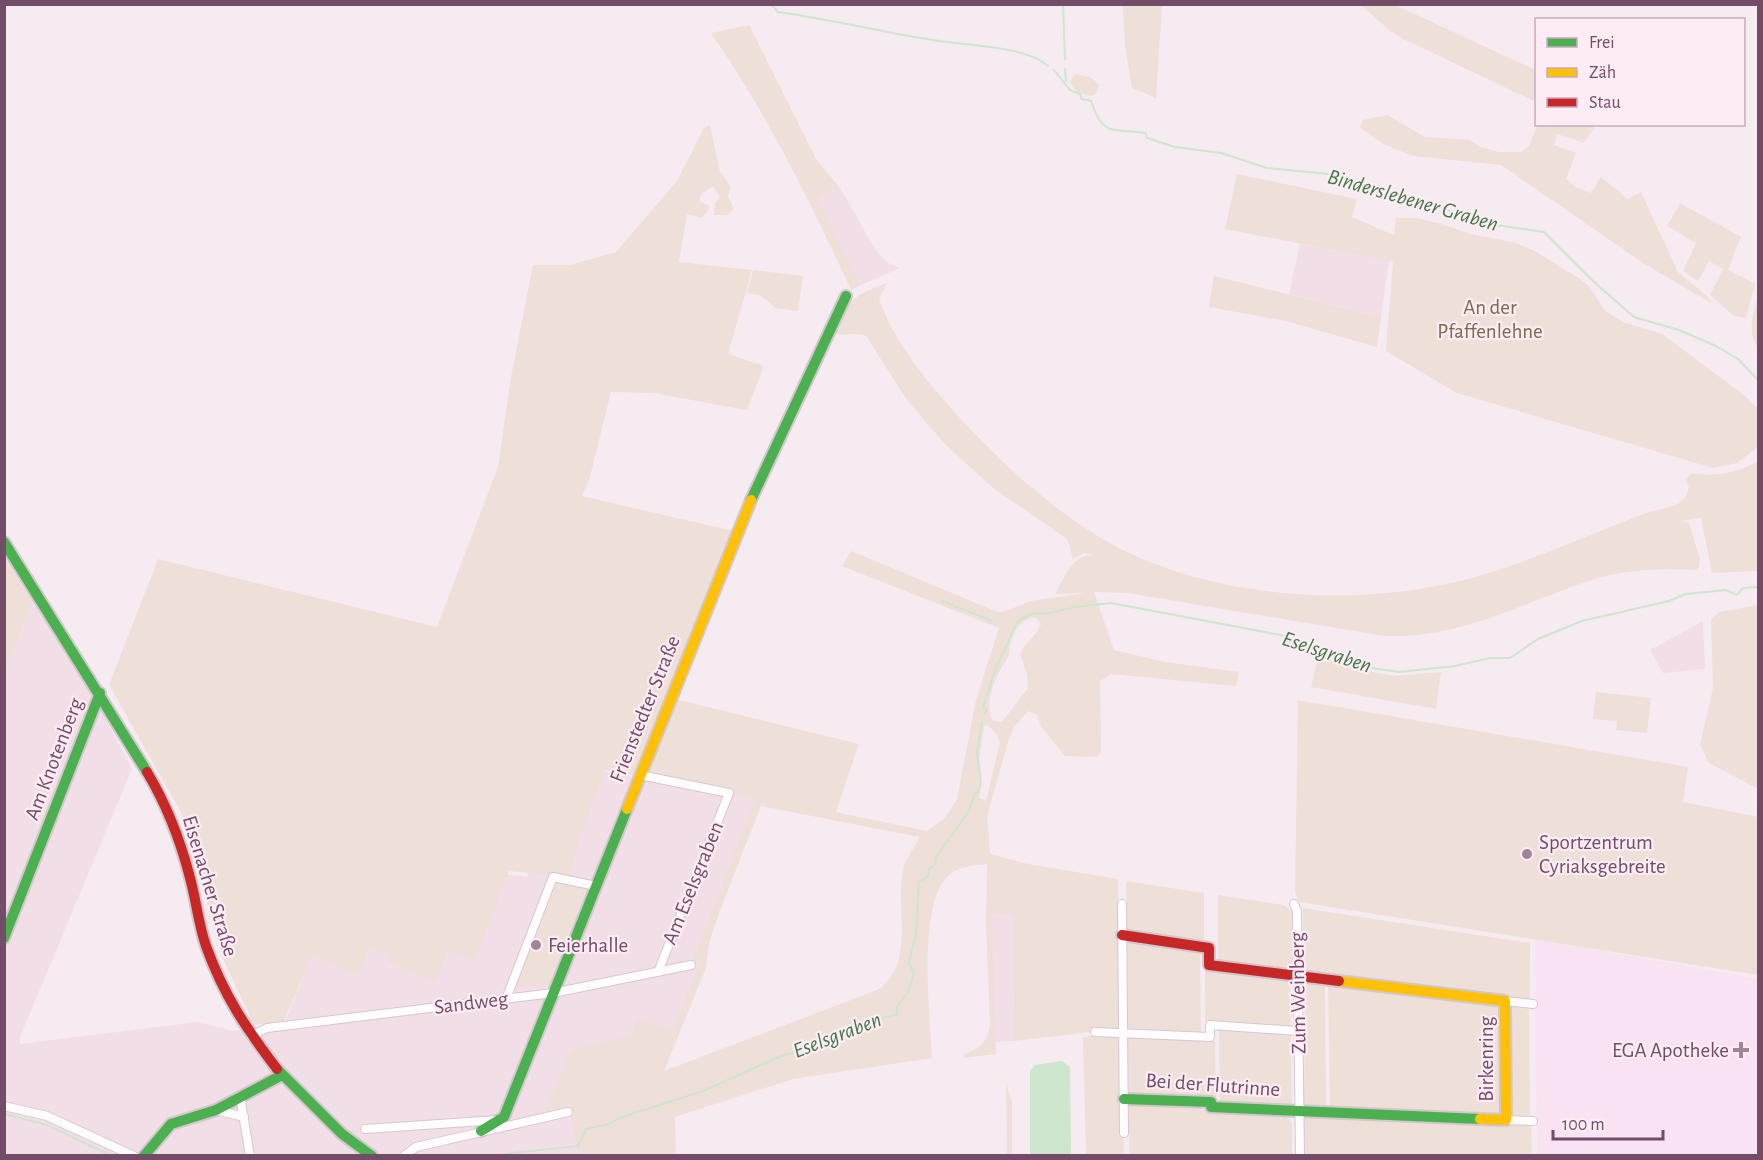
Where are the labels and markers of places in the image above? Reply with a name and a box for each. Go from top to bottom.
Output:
place label: Sportzentrum Cyriaksgebreite [1539,832,1666,877]
marker: Sportzentrum Cyriaksgebreite [1520,847,1534,861]
place label: Feierhalle [548,935,628,956]
marker: Feierhalle [529,938,543,952]
place label: EGA Apotheke [1612,1040,1729,1061]
marker: EGA Apotheke [1734,1043,1748,1057]

